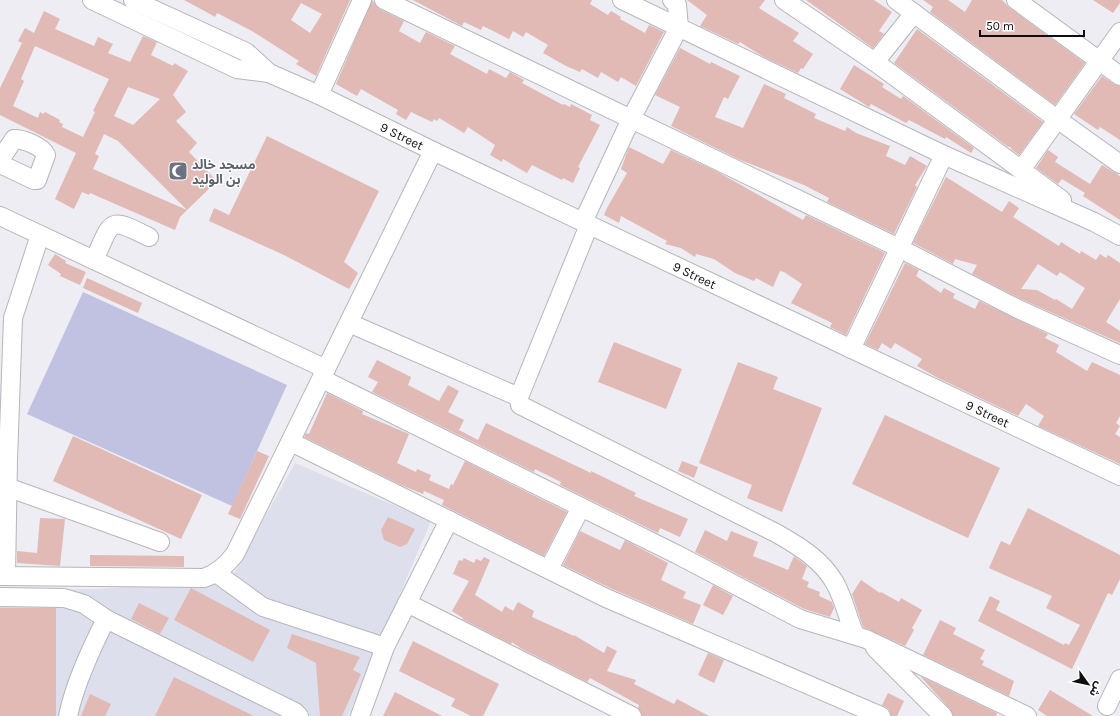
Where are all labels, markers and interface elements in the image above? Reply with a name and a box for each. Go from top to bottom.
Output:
scale bar [980,12,1084,38]
text: 50 m [986,19,1014,33]
street label: 9 Street [378,119,426,153]
place label: مسجد خالد بن الوليد [192,157,256,187]
mosque icon: مسجد خالد بن الوليد [167,160,189,182]
street label: 9 Street [670,259,719,292]
street label: 9 Street [963,397,1012,431]
north arrow [1068,664,1108,704]
text: ش [1086,679,1106,699]

